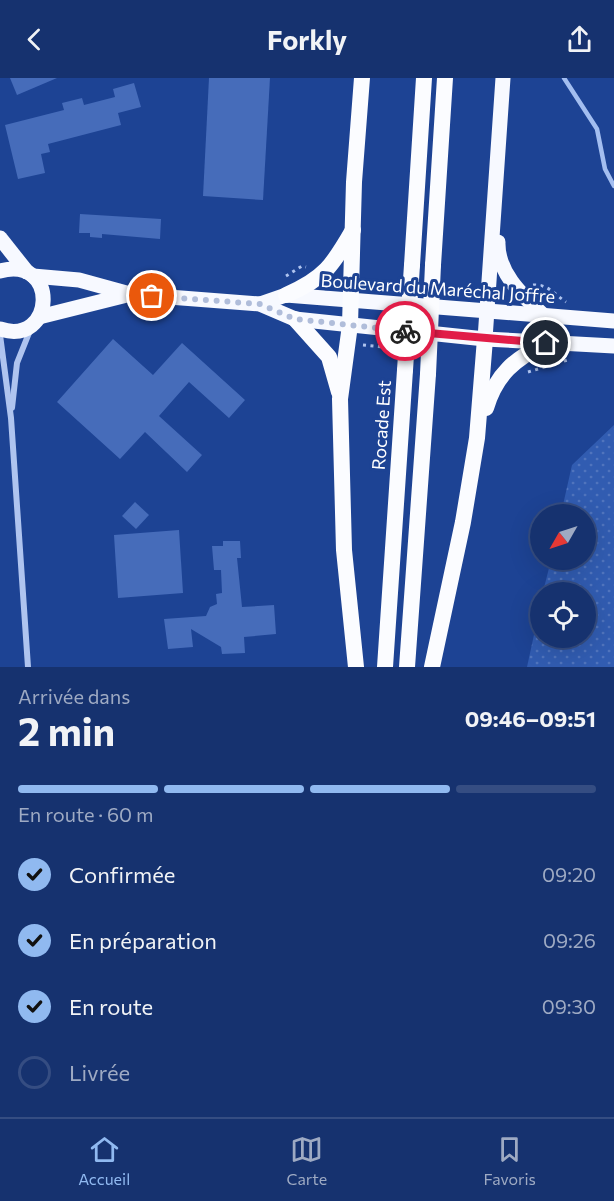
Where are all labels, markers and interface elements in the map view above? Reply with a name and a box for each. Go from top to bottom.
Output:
icon: back [18,23,51,56]
text: Forkly [267,23,347,56]
icon: share [563,23,596,56]
street label: Boulevard du Maréchal Joffre [320,269,556,307]
pin [126,270,177,321]
icon: bag [135,279,168,312]
courier [375,301,435,361]
icon: bike [389,315,422,348]
pin [520,317,571,368]
icon: home [529,326,562,359]
street label: Rocade Est [367,379,395,471]
north arrow [530,504,596,570]
map controls [530,504,596,648]
button: locate [530,582,596,648]
text: Arrivée dans [18,684,130,708]
text: 09:46–09:51 [465,705,596,732]
text: 2 min [18,706,115,754]
text: En route · 60 m [18,802,153,826]
icon: check [18,858,51,891]
text: Confirmée [69,861,175,888]
text: 09:20 [542,862,596,886]
icon: check [18,924,51,957]
text: En préparation [69,927,217,954]
text: 09:26 [543,928,596,952]
icon: check [18,990,51,1023]
text: En route [69,993,153,1020]
text: 09:30 [542,994,596,1018]
text: Livrée [69,1059,130,1086]
tab: Accueil [78,1133,130,1188]
tab: Carte [287,1133,327,1188]
tab: Favoris [483,1133,536,1188]

